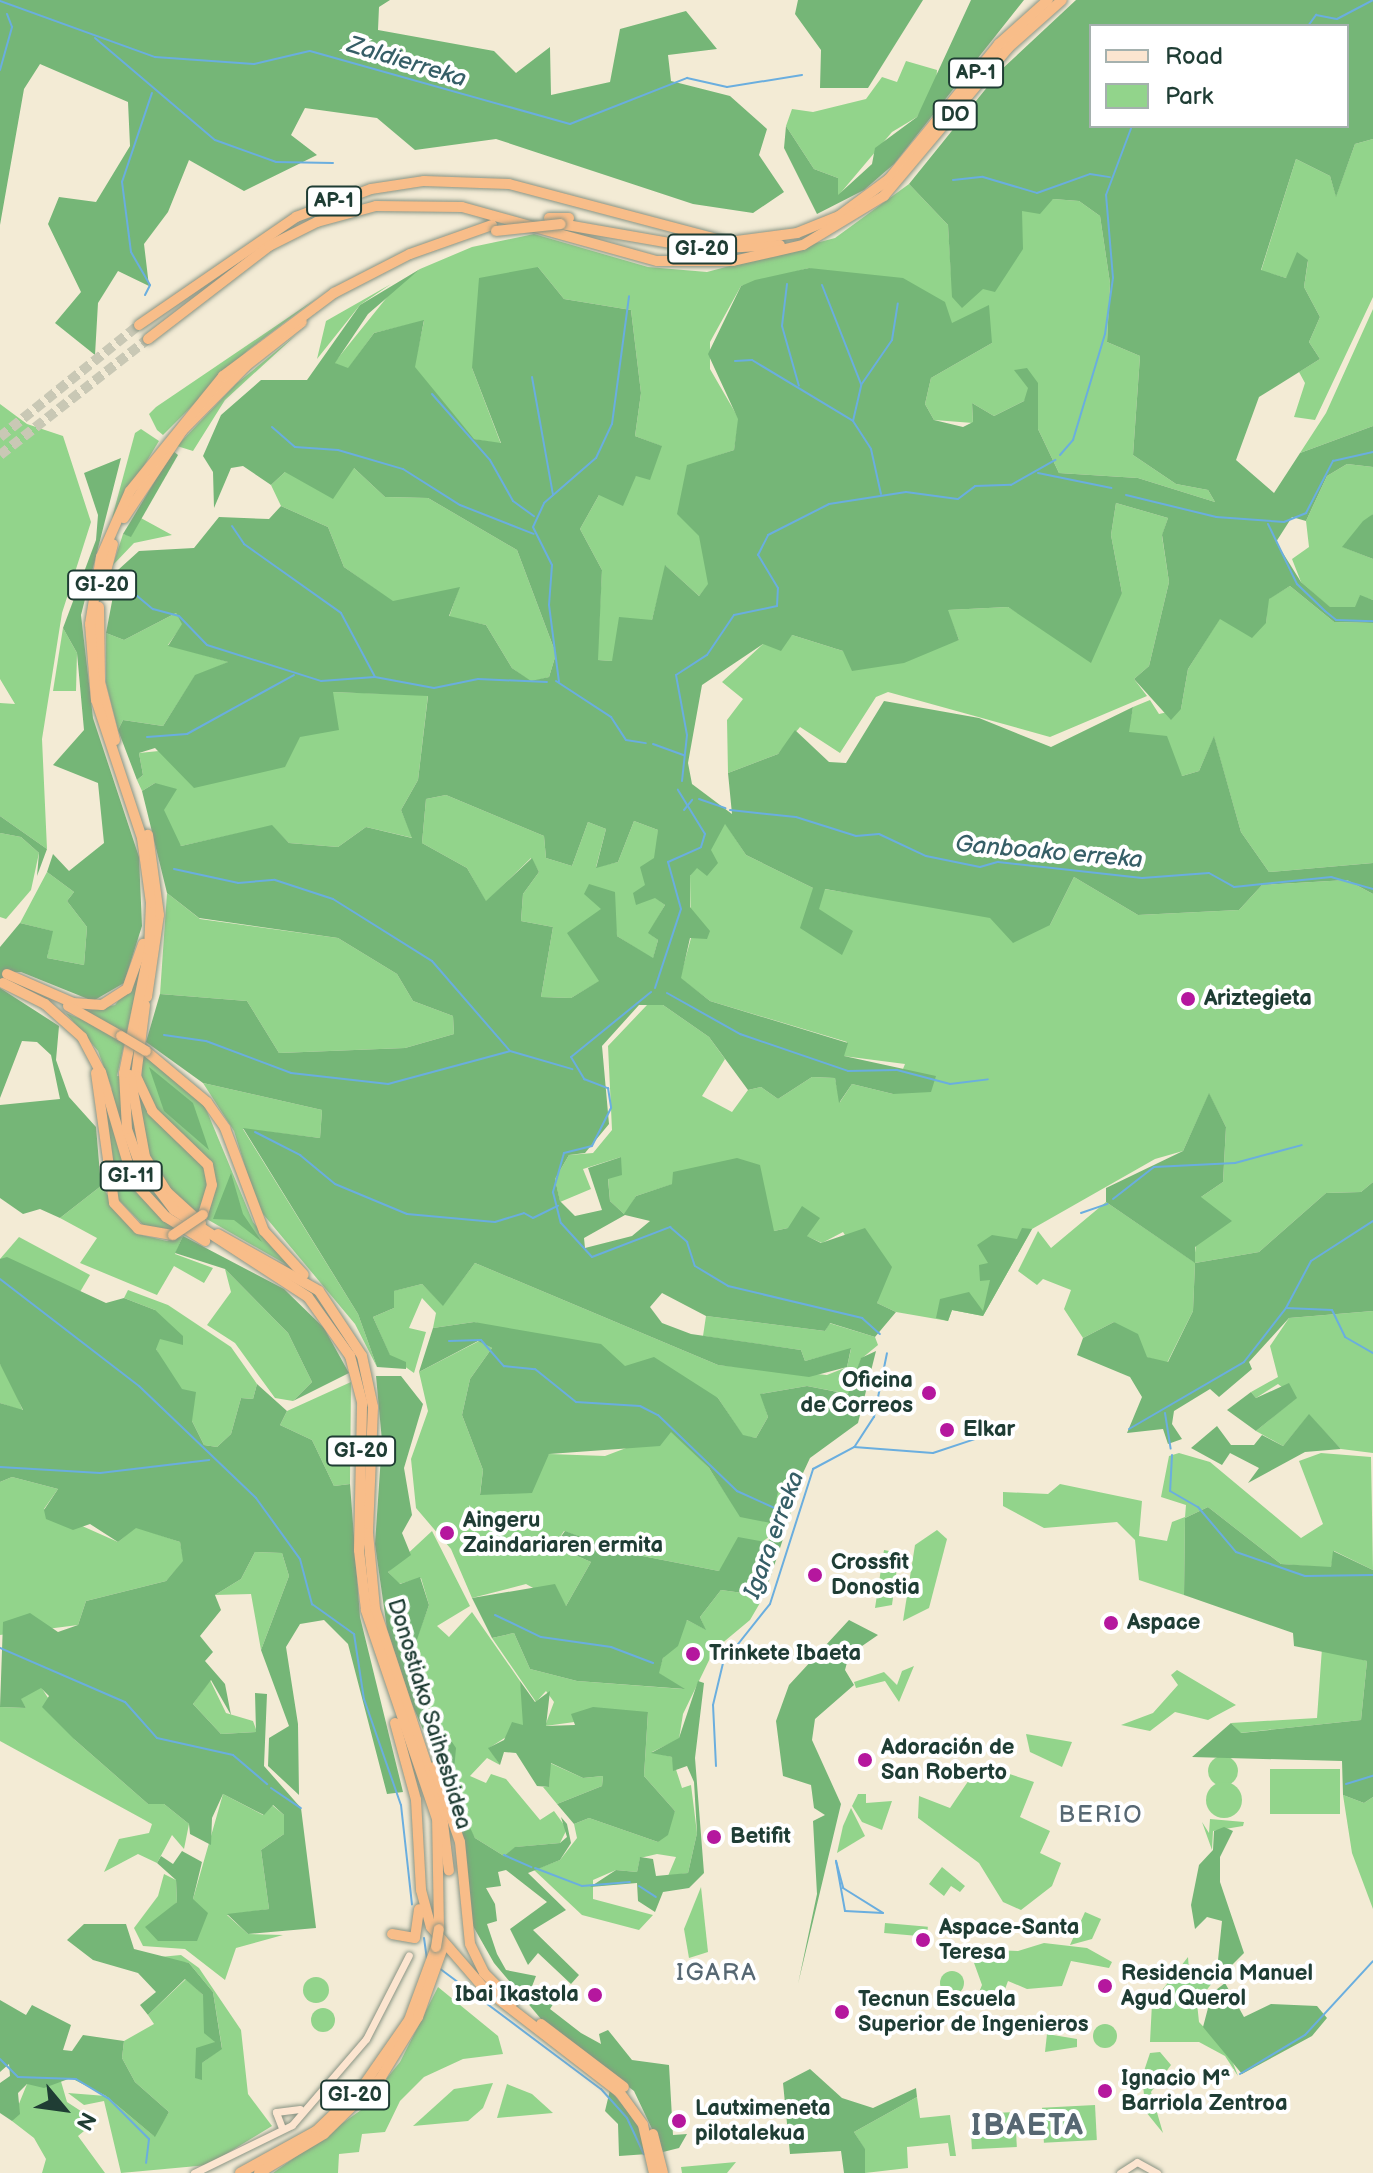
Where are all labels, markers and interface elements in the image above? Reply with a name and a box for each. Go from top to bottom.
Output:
legend [1089,24,1349,128]
water label: Zaldierreka [344,30,470,94]
text: Road [1165,42,1223,71]
road number: AP-1 [948,57,1004,89]
text: Park [1165,82,1213,111]
road number: DO [931,99,979,131]
road number: AP-1 [306,185,362,217]
road number: GI-20 [666,233,738,265]
road number: GI-20 [66,569,138,601]
water label: Ganboako erreka [954,829,1144,875]
place label: Ariztegieta [1204,986,1312,1012]
marker: Ariztegieta [1179,990,1197,1008]
road number: GI-11 [99,1160,163,1192]
place label: Oficina de Correos [800,1367,913,1418]
marker: Oficina de Correos [920,1384,938,1402]
place label: Elkar [963,1417,1015,1443]
marker: Elkar [938,1421,956,1439]
road number: GI-20 [325,1435,397,1467]
water label: Igara erreka [738,1468,810,1602]
place label: Aingeru Zaindariaren ermita [463,1507,663,1558]
marker: Aingeru Zaindariaren ermita [438,1524,456,1542]
place label: Crossfit Donostia [831,1549,920,1600]
marker: Crossfit Donostia [806,1566,824,1584]
street label: Donostiako Saihesbidea [381,1595,477,1833]
place label: Aspace [1127,1610,1200,1636]
marker: Aspace [1102,1614,1120,1632]
place label: Trinkete Ibaeta [709,1641,861,1667]
marker: Trinkete Ibaeta [684,1645,702,1663]
place label: Adoración de San Roberto [881,1734,1014,1786]
marker: Adoración de San Roberto [856,1751,874,1769]
district label: BERIO [1058,1801,1144,1829]
place label: Betifit [730,1824,791,1850]
marker: Betifit [705,1828,723,1846]
place label: Aspace-Santa Teresa [939,1914,1079,1966]
marker: Aspace-Santa Teresa [914,1931,932,1949]
district label: IGARA [676,1959,758,1987]
place label: Residencia Manuel Agud Querol [1121,1960,1313,2012]
marker: Residencia Manuel Agud Querol [1096,1977,1114,1995]
place label: Ibai Ikastola [455,1982,579,2008]
marker: Ibai Ikastola [586,1986,604,2004]
place label: Tecnun Escuela Superior de Ingenieros [858,1986,1089,2038]
marker: Tecnun Escuela Superior de Ingenieros [833,2003,851,2021]
place label: Ignacio Mª Barriola Zentroa [1121,2065,1288,2116]
north arrow [24,2069,104,2149]
road number: GI-20 [319,2079,391,2111]
marker: Ignacio Mª Barriola Zentroa [1096,2082,1114,2100]
place label: Lautximeneta pilotalekua [695,2095,831,2146]
text: N [70,2107,101,2135]
district label: IBAETA [971,2108,1085,2144]
marker: Lautximeneta pilotalekua [670,2112,688,2130]

